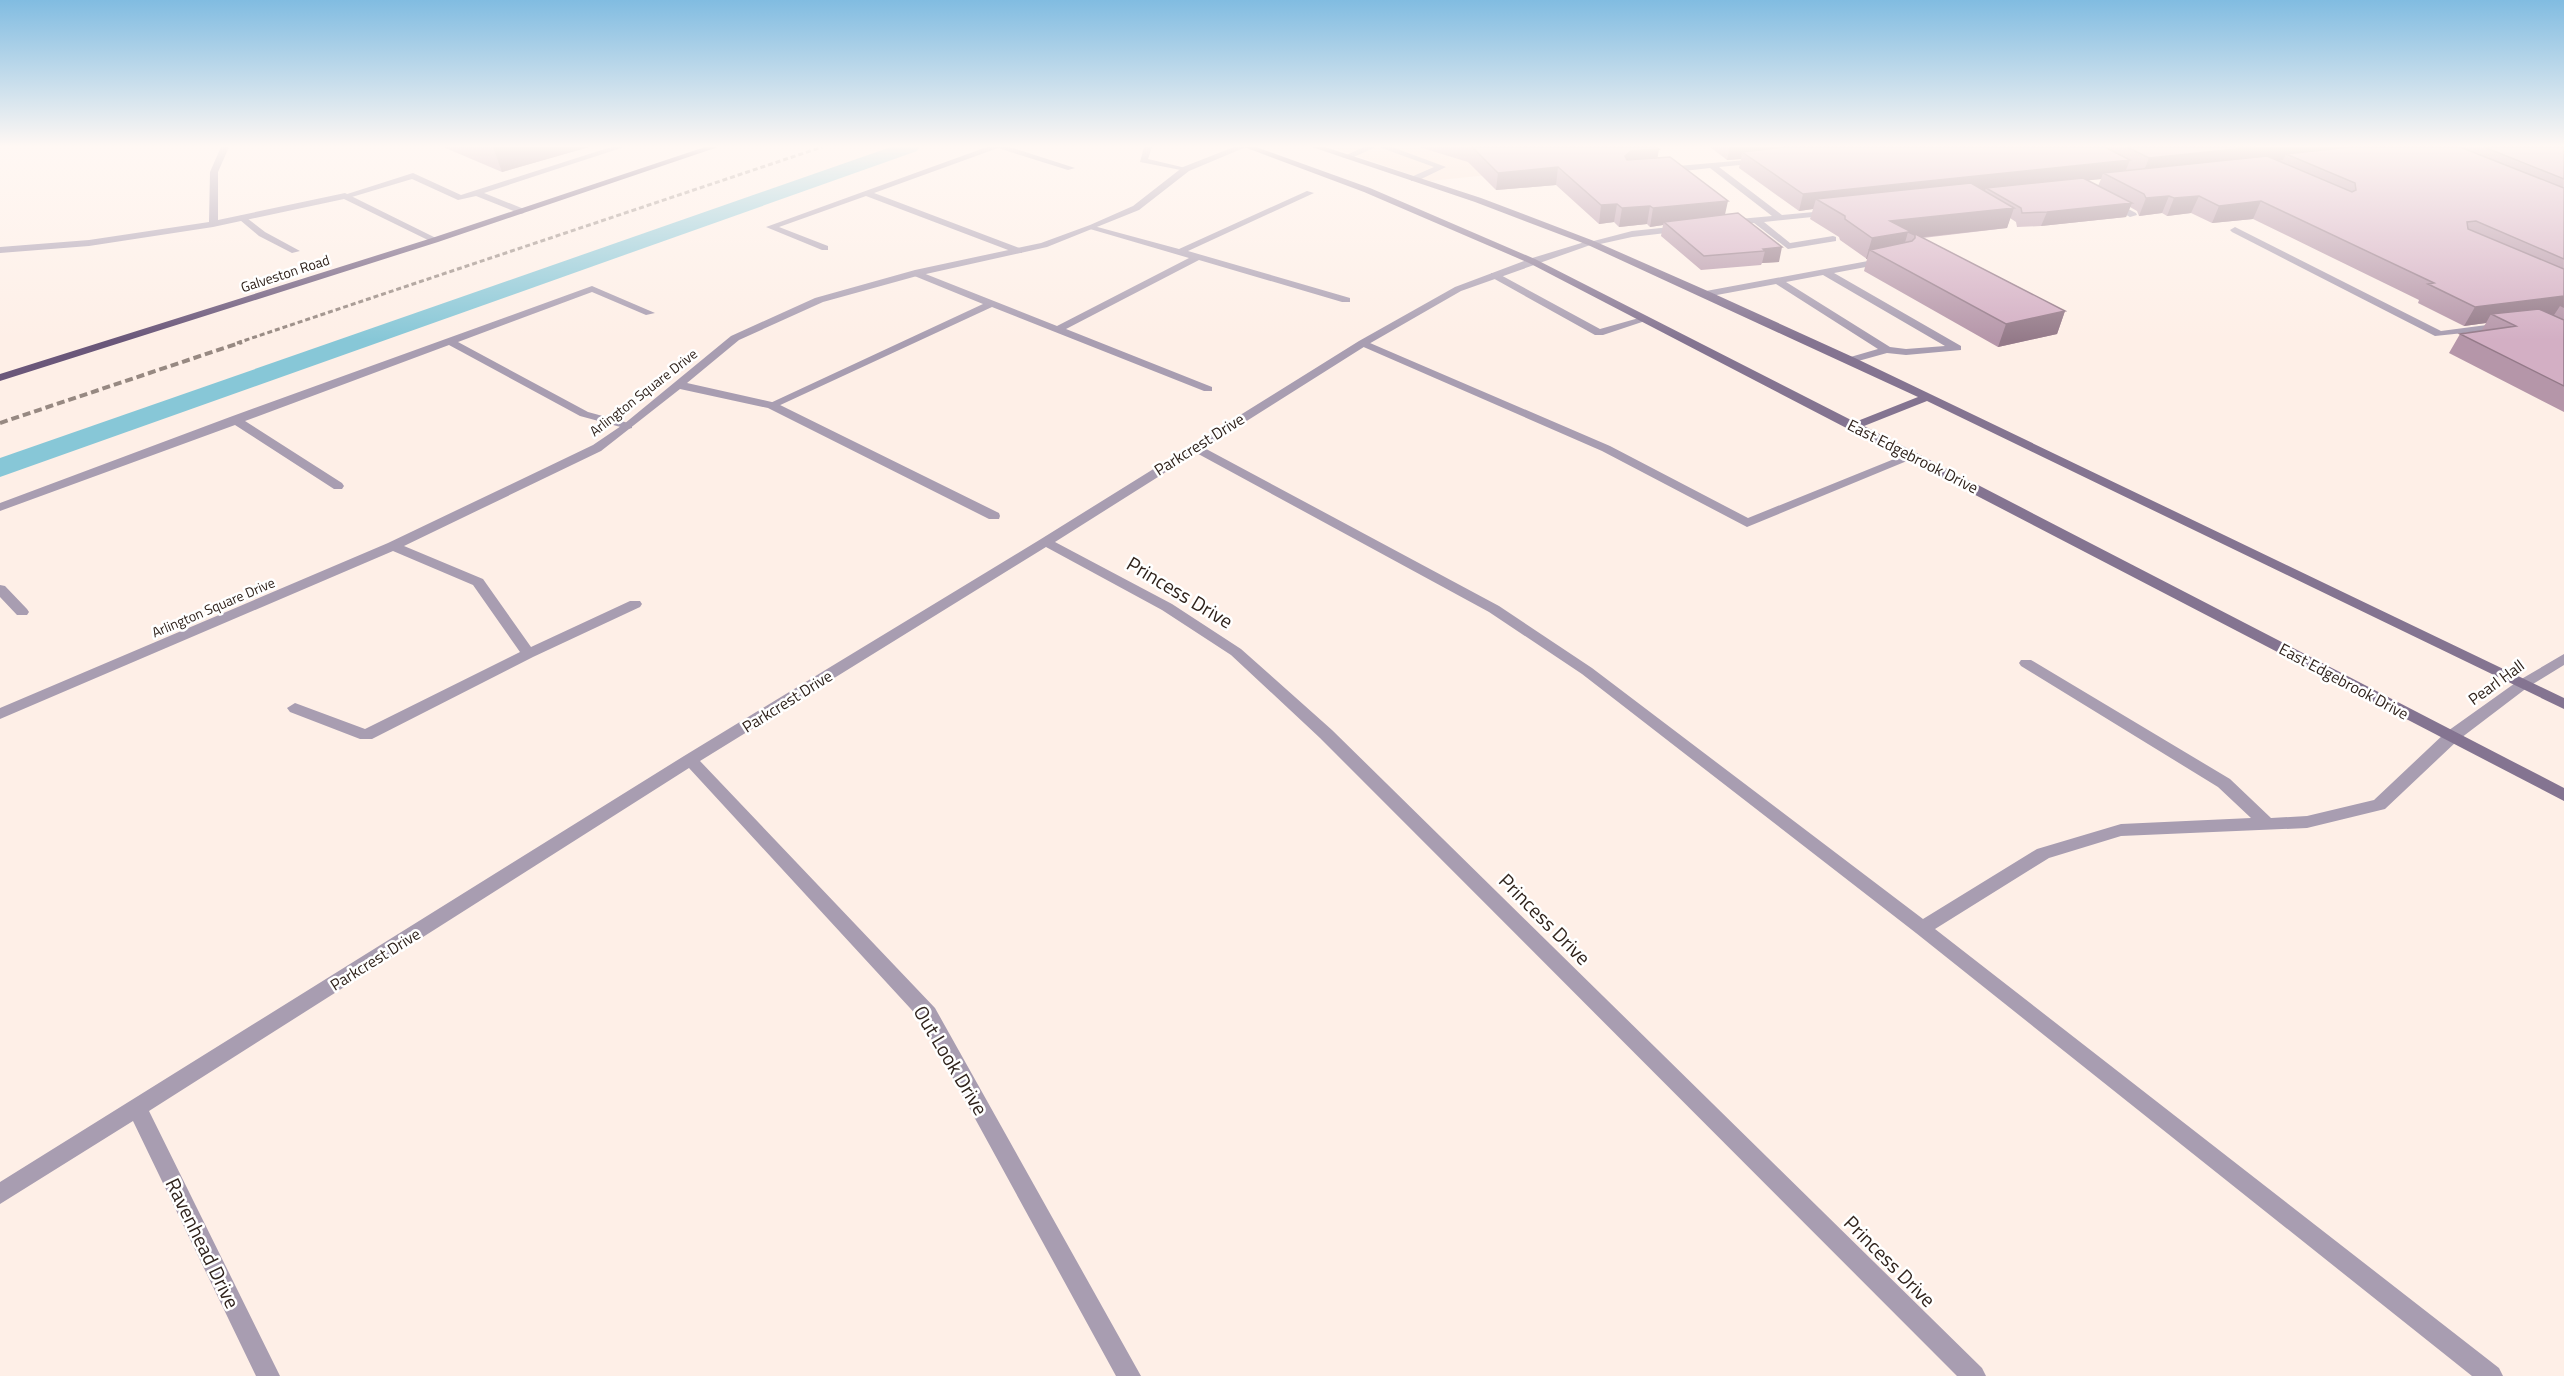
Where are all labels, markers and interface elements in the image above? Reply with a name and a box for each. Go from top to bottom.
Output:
street label: Galveston Road [238,249,332,297]
street label: Arlington Square Drive [585,343,701,441]
street label: Parkcrest Drive [1149,407,1249,481]
street label: East Edgebrook Drive [1843,413,1983,499]
street label: Princess Drive [1121,548,1239,636]
street label: Arlington Square Drive [148,572,278,642]
street label: East Edgebrook Drive [2275,637,2413,725]
street label: Pearl Hall [2463,653,2529,711]
street label: Parkcrest Drive [737,664,837,738]
street label: Princess Drive [1492,866,1598,972]
street label: Parkcrest Drive [325,922,425,996]
street label: Out Look Drive [906,999,996,1121]
street label: Ravenhead Drive [158,1172,248,1314]
street label: Princess Drive [1837,1208,1943,1314]

